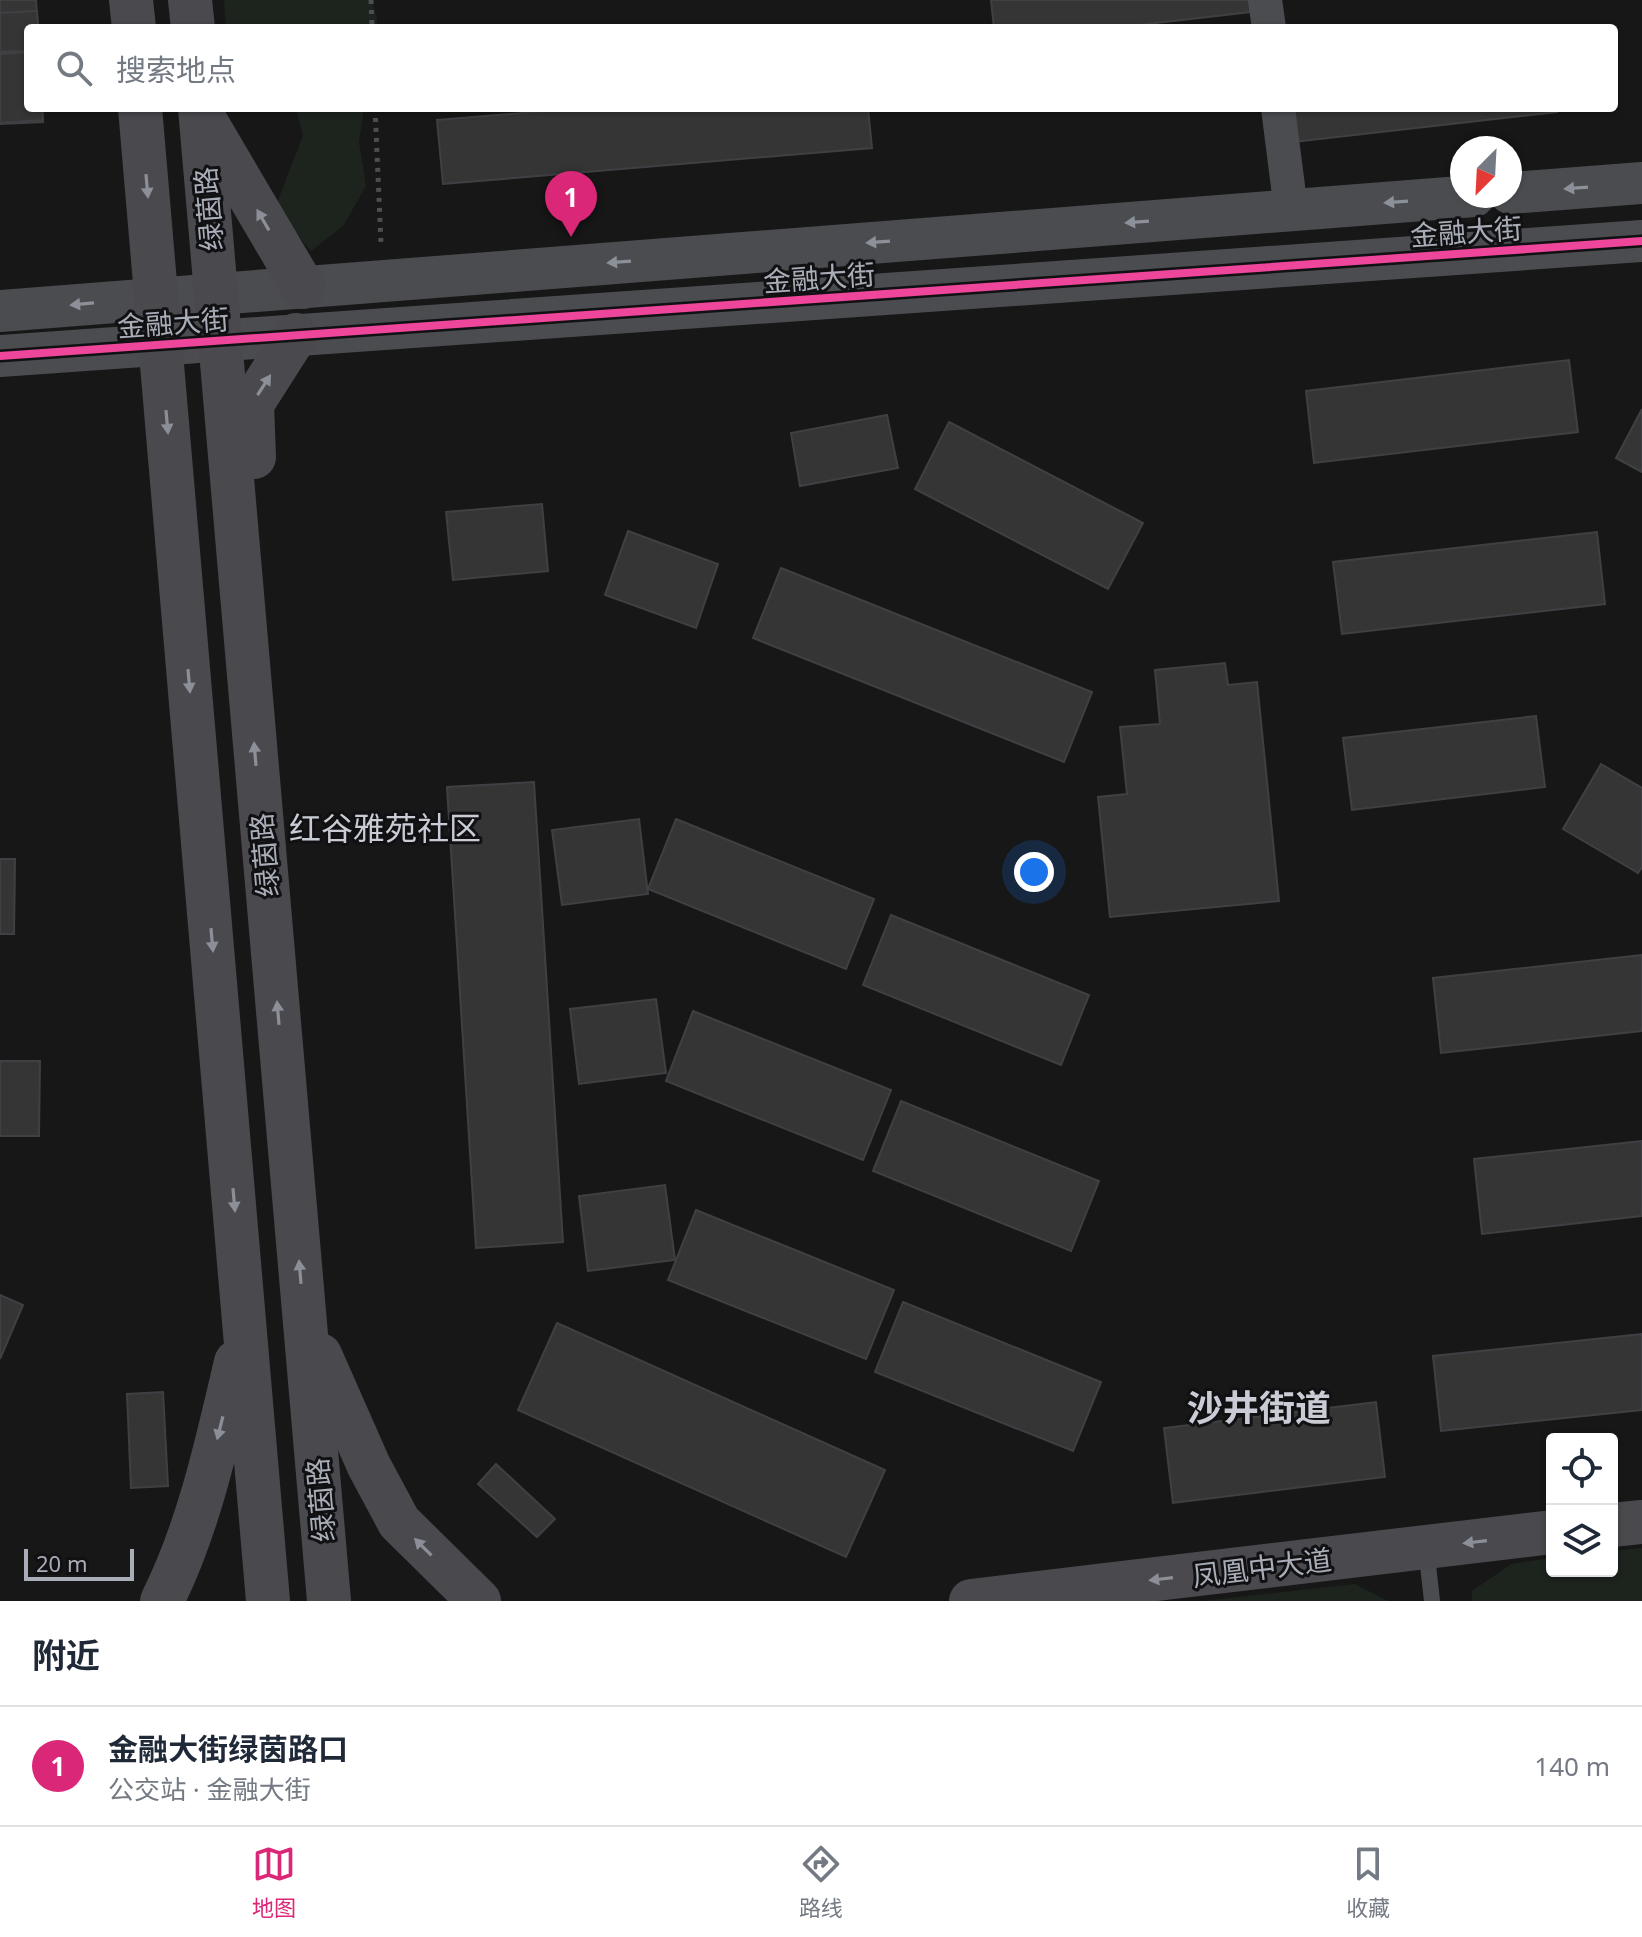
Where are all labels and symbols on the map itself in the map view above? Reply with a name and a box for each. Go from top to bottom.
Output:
north arrow [1450,136,1522,208]
street label: 绿茵路 [185,165,231,253]
pin: 1 [545,171,597,237]
one-way arrow [141,174,154,199]
one-way arrow [1563,182,1588,195]
one-way arrow [1383,196,1408,209]
street label: 金融大街 [1409,208,1523,254]
one-way arrow [256,209,270,231]
one-way arrow [1124,216,1149,229]
one-way arrow [865,236,890,249]
street label: 金融大街 [762,254,876,300]
one-way arrow [606,256,631,269]
one-way arrow [69,298,94,311]
street label: 金融大街 [116,299,230,345]
one-way arrow [256,374,271,396]
one-way arrow [161,410,174,435]
one-way arrow [183,669,196,694]
one-way arrow [249,741,262,766]
district label: 红谷雅苑社区 [289,806,481,849]
street label: 绿茵路 [241,811,287,899]
your location [1014,852,1054,892]
one-way arrow [205,928,218,953]
one-way arrow [271,1000,284,1025]
one-way arrow [227,1187,240,1212]
one-way arrow [294,1259,307,1284]
district label: 沙井街道 [1187,1383,1331,1432]
one-way arrow [213,1416,225,1441]
street label: 绿茵路 [297,1456,343,1544]
one-way arrow [1462,1535,1487,1548]
one-way arrow [414,1538,433,1557]
street label: 凤凰中大道 [1190,1540,1334,1594]
scale bar [24,1545,134,1581]
one-way arrow [1148,1572,1173,1585]

